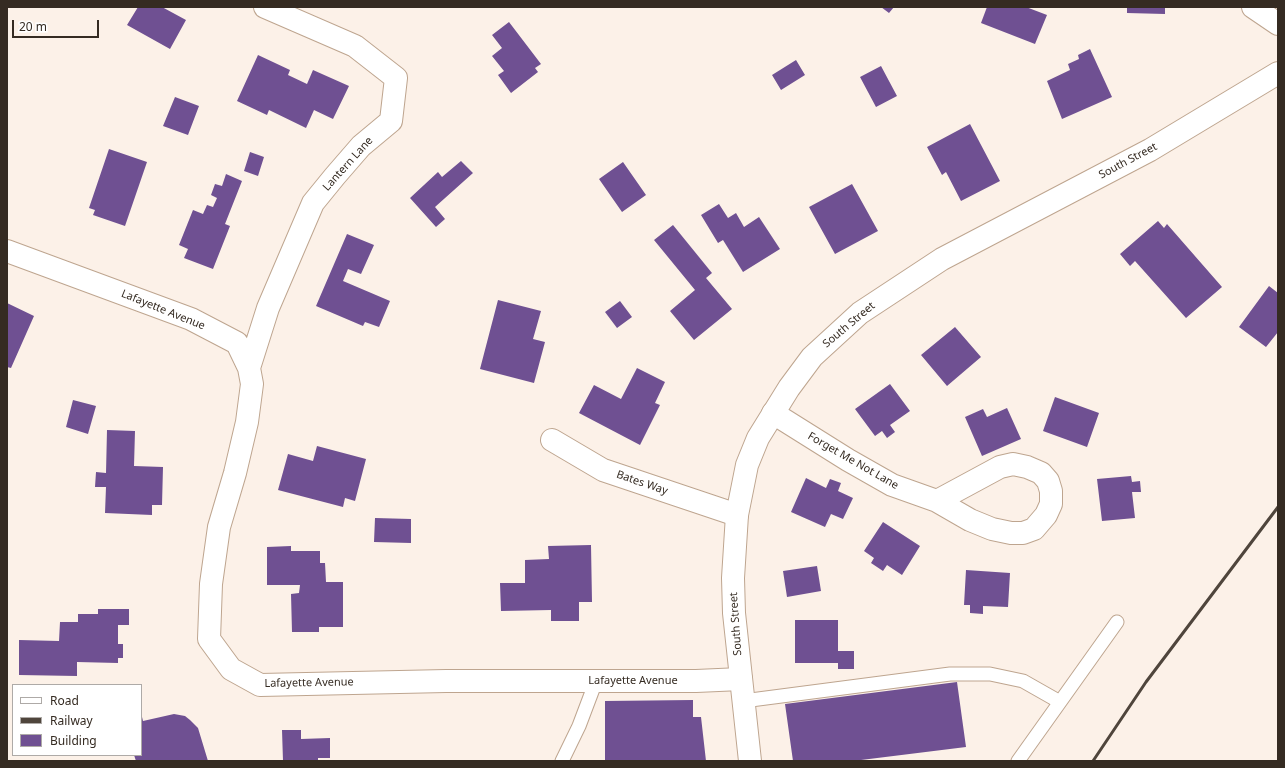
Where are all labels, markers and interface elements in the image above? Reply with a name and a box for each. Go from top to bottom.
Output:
scale bar [14,12,101,38]
text: 20 m [19,18,47,35]
street label: Lantern Lane [320,134,376,194]
street label: South Street [1097,140,1159,182]
street label: Lafayette Avenue [119,287,207,333]
street label: South Street [820,299,878,351]
street label: Forget Me Not Lane [805,430,901,492]
street label: Bates Way [615,468,669,498]
street label: South Street [727,592,745,656]
street label: Lafayette Avenue [588,674,678,688]
street label: Lafayette Avenue [264,676,354,690]
legend [12,684,142,756]
text: Road [50,692,79,709]
text: Railway [50,712,93,729]
text: Building [50,732,97,749]

